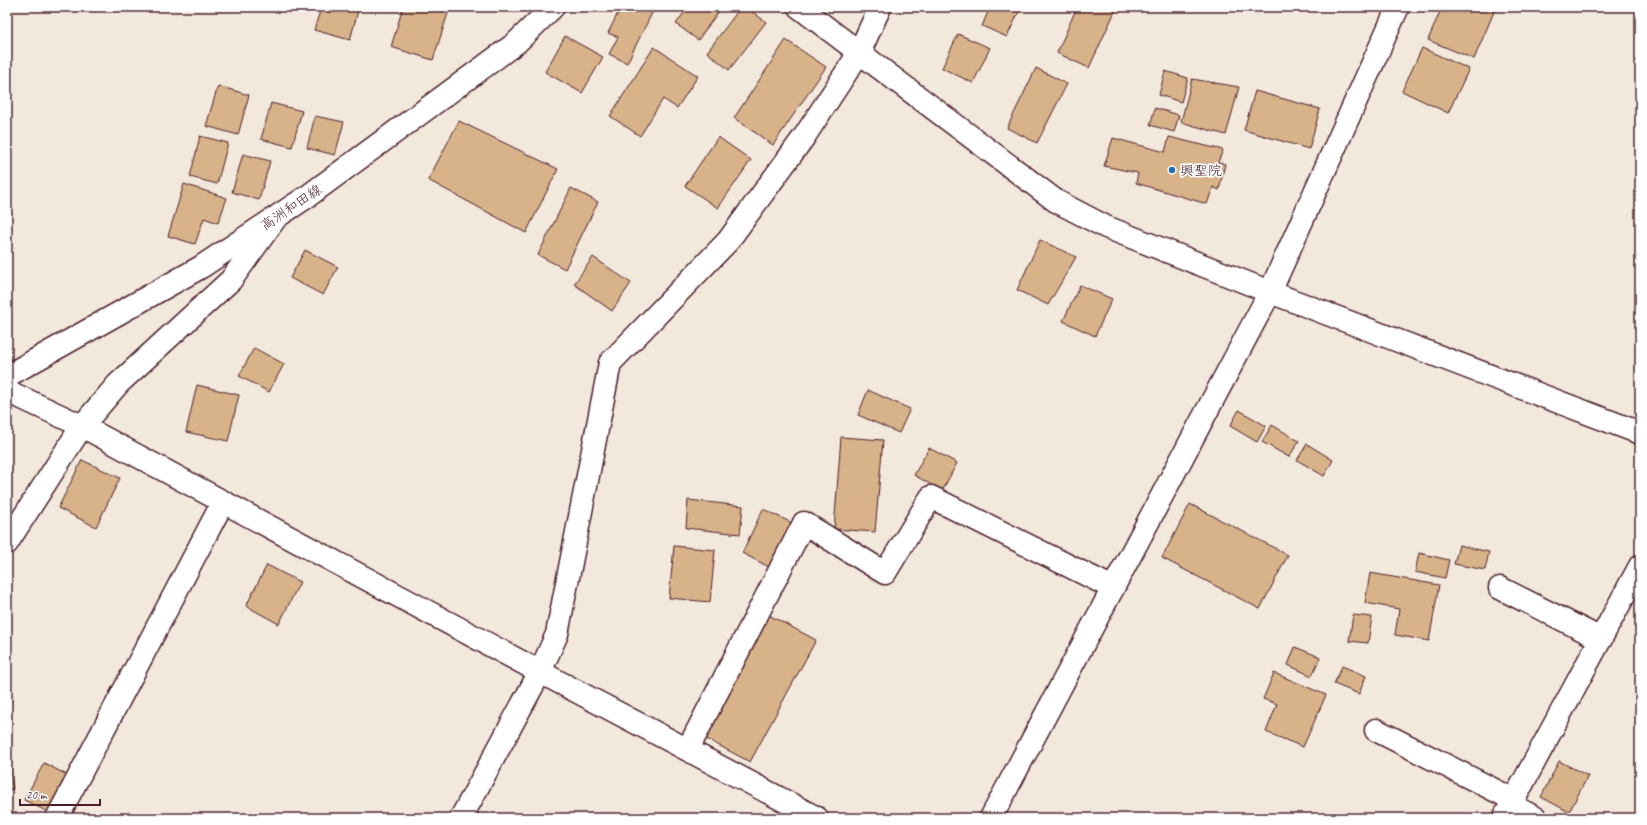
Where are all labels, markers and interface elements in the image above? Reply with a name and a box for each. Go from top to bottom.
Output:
place label: 興聖院 [1180,162,1222,179]
marker: 興聖院 [1167,165,1177,175]
street label: 高洲和田線 [258,181,325,234]
scale bar [20,781,100,807]
text: 20 m [26,787,48,803]

